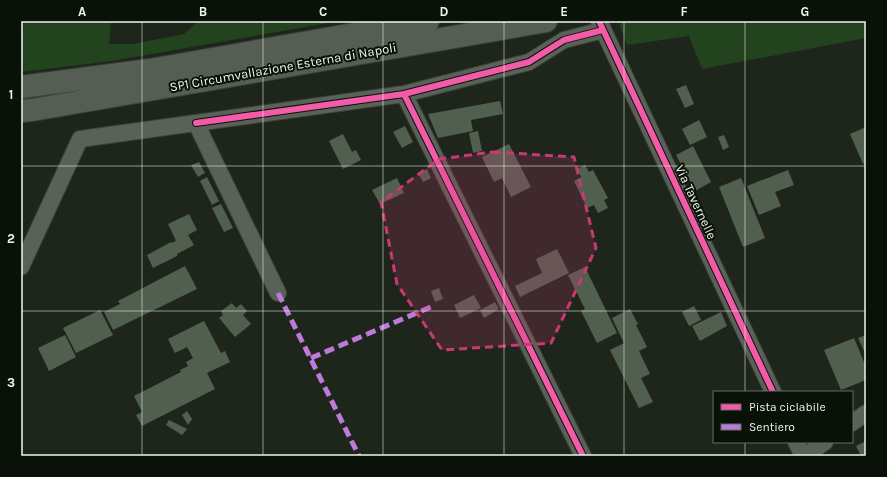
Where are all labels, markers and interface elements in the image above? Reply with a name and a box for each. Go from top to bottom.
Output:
text: A [78,4,86,19]
text: B [199,4,207,19]
text: C [319,4,327,19]
text: D [440,4,449,19]
text: E [560,4,568,19]
text: F [680,4,688,19]
text: G [801,4,809,19]
street label: SP1 Circumvallazione Esterna di Napoli [168,40,398,94]
text: 1 [9,87,13,102]
street label: Via Tavernelle [672,162,720,242]
text: 2 [7,231,15,246]
text: 3 [7,375,15,390]
legend [713,391,853,443]
text: Pista ciclabile [749,400,826,414]
text: Sentiero [749,420,795,434]

